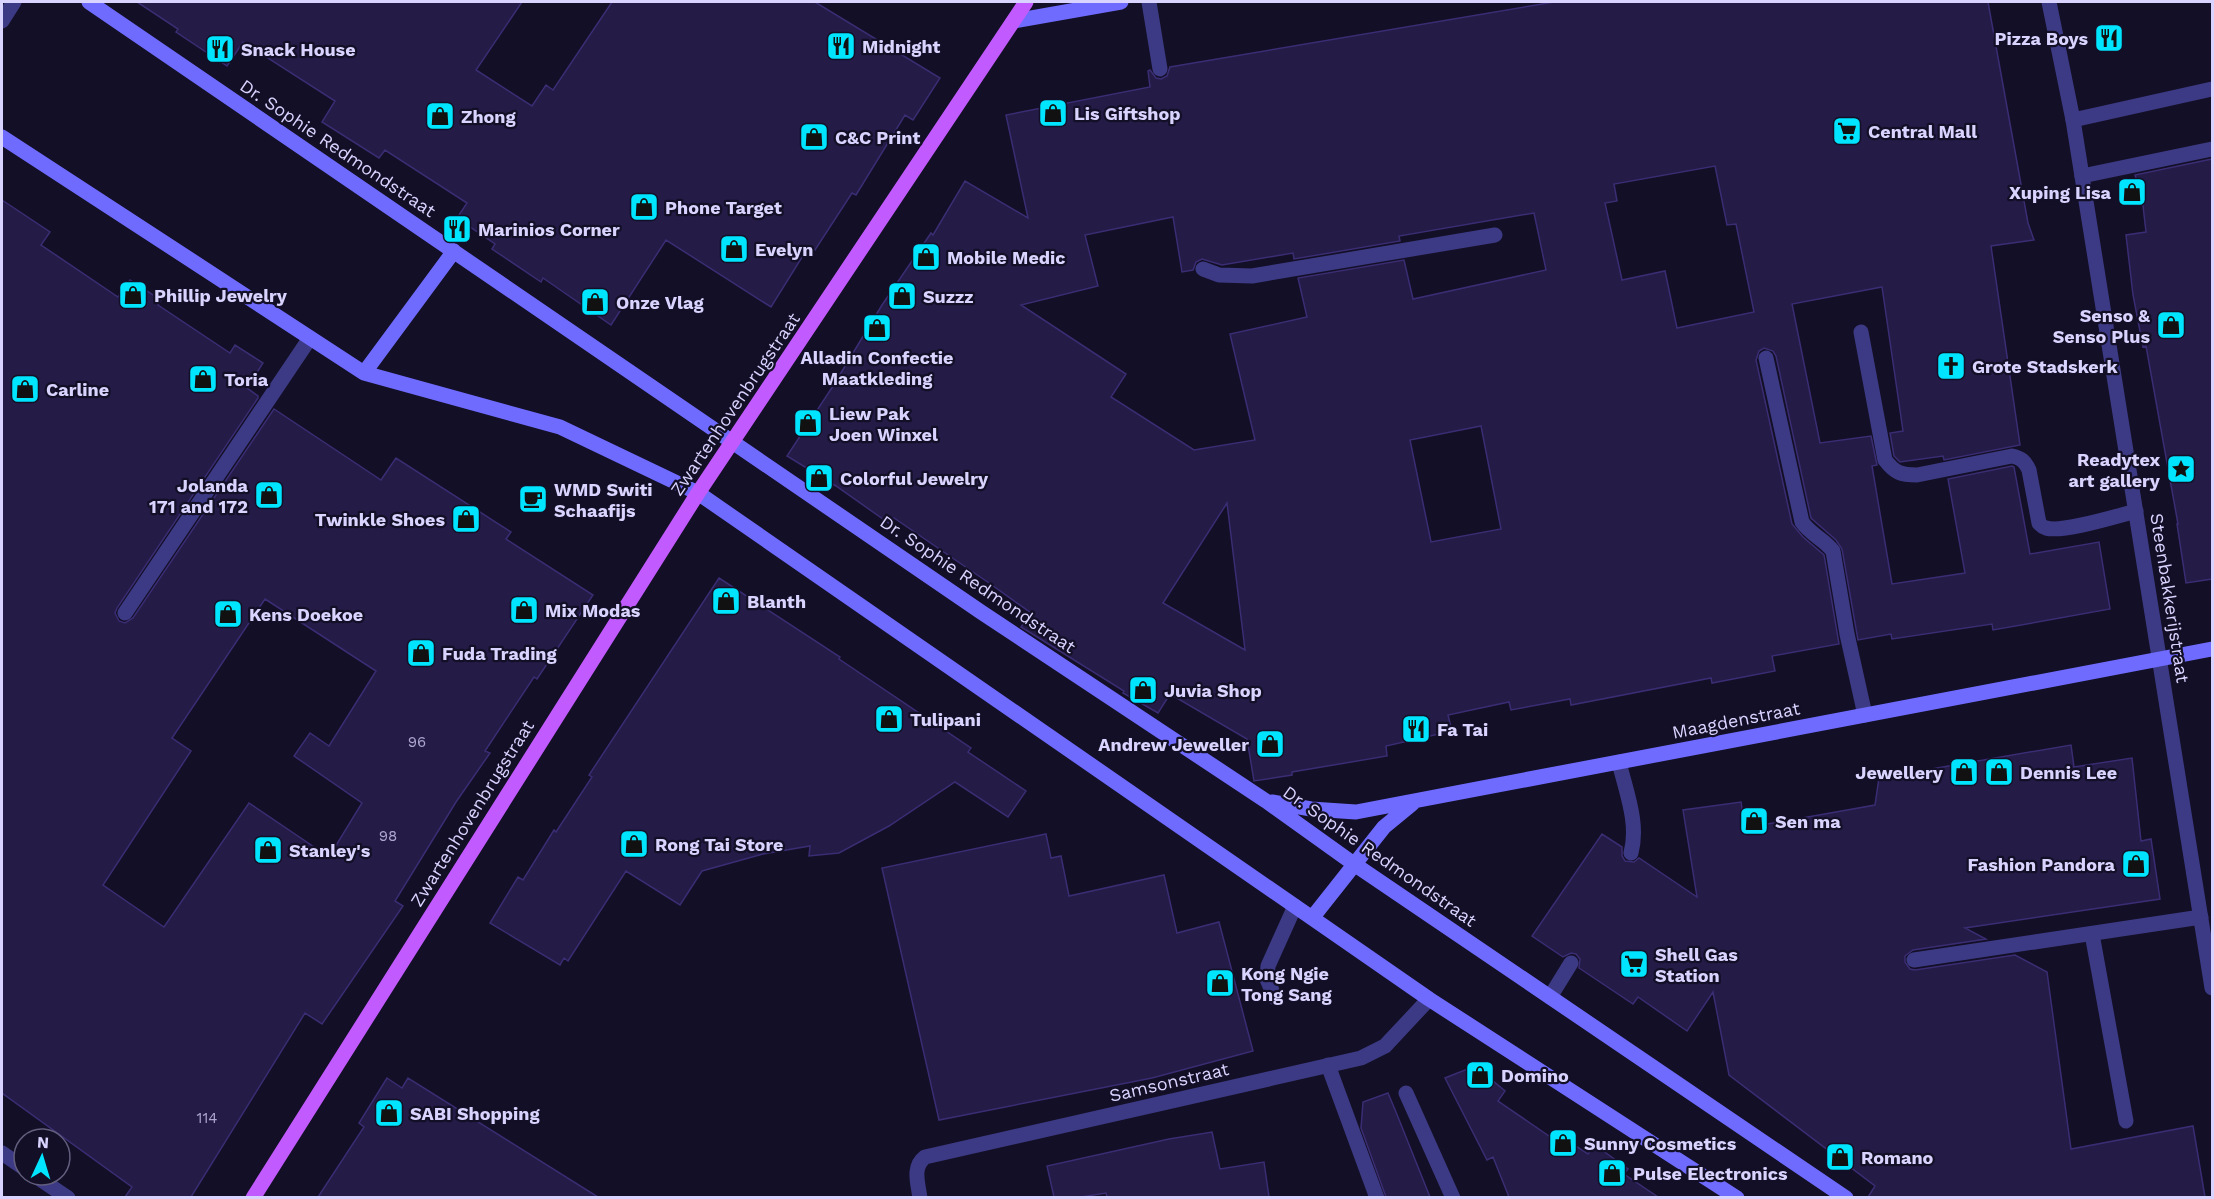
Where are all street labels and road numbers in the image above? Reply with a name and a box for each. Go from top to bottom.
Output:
street label: Dr. Sophie Redmondstraat [236,75,440,222]
street label: Zwartenhovenbrugstraat [666,308,804,499]
street label: Dr. Sophie Redmondstraat [876,511,1080,658]
street label: Steenbakkerijstraat [2146,512,2194,685]
street label: Maagdenstraat [1670,697,1802,743]
street label: Zwartenhovenbrugstraat [406,716,538,910]
street label: Dr. Sophie Redmondstraat [1279,781,1481,931]
street label: Samsonstraat [1107,1058,1231,1106]

